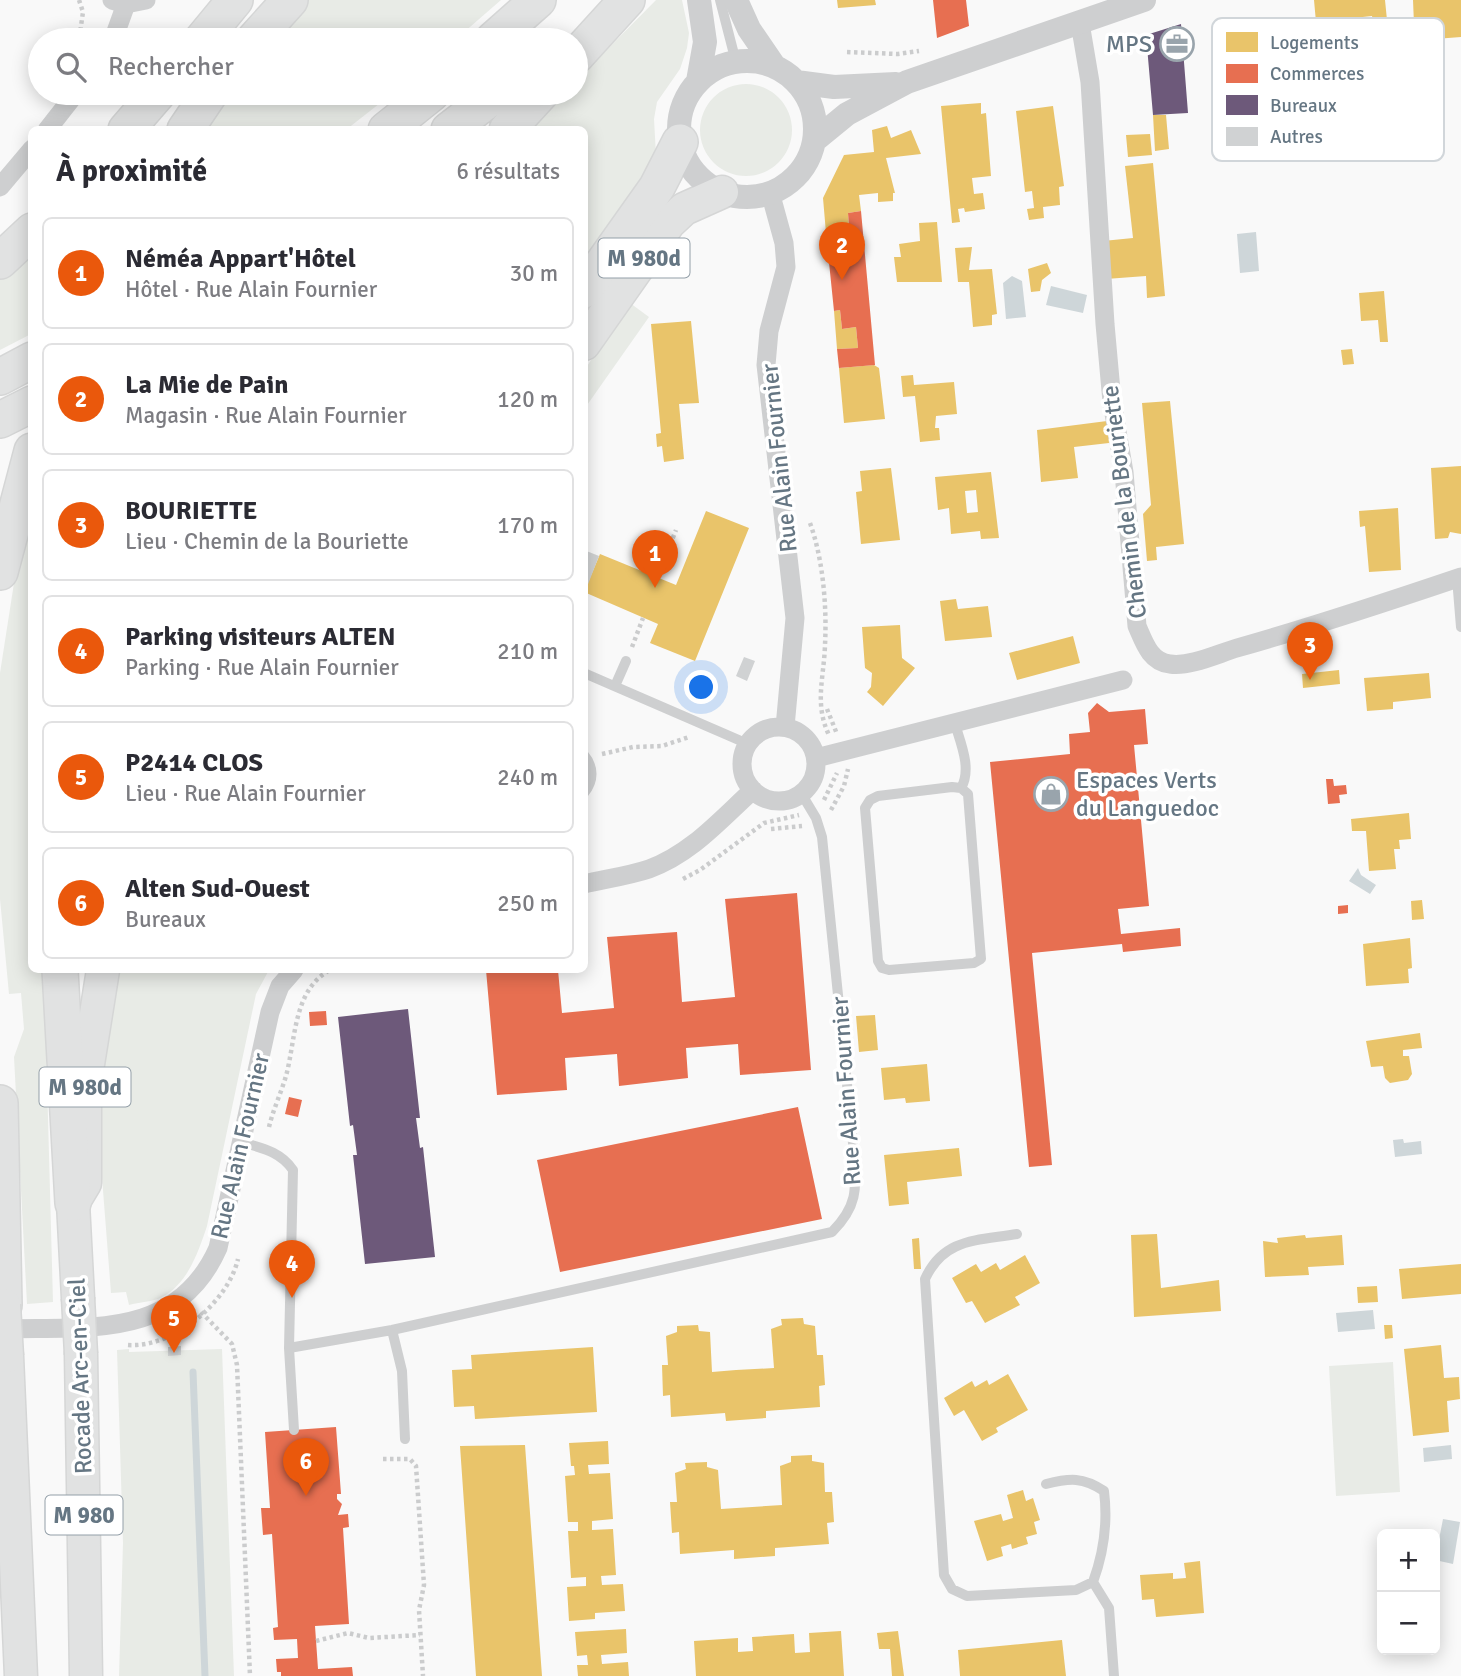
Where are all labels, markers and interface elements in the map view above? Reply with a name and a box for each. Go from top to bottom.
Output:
legend [1212,18,1444,161]
office icon: MPS [1158,25,1196,63]
search box [28,28,588,105]
place label: MPS [1106,29,1152,59]
text: Logements [1270,31,1359,55]
icon: search [52,48,90,86]
text: Rechercher [108,51,234,83]
text: Commerces [1270,62,1364,86]
text: Bureaux [1270,94,1337,118]
text: Autres [1270,125,1323,149]
text: À proximité [56,153,207,190]
text: 6 résultats [456,157,560,186]
pin: 2 [819,222,865,280]
road number: M 980d [598,238,690,278]
text: Néméa Appart'Hôtel [125,243,356,275]
text: 1 [75,259,87,288]
text: 30 m [510,259,558,288]
text: Hôtel · Rue Alain Fournier [125,275,377,304]
street label: Rue Alain Fournier [754,362,804,554]
text: La Mie de Pain [125,369,289,401]
street label: Chemin de la Bouriette [1095,384,1153,620]
text: 2 [75,385,87,414]
text: 120 m [497,385,558,414]
text: Magasin · Rue Alain Fournier [125,401,407,430]
text: BOURIETTE [125,495,257,527]
text: 3 [75,511,87,540]
text: 170 m [497,511,558,540]
text: Lieu · Chemin de la Bouriette [125,527,409,556]
pin: 1 [632,530,678,588]
text: Parking visiteurs ALTEN [125,621,396,653]
pin: 3 [1287,622,1333,680]
text: 4 [75,637,87,666]
text: 210 m [497,637,558,666]
text: Parking · Rue Alain Fournier [125,653,399,682]
your location [684,670,718,704]
text: P2414 CLOS [125,747,263,779]
text: 5 [75,763,87,792]
text: 240 m [497,763,558,792]
place label: Espaces Verts du Languedoc [1076,765,1219,823]
shop icon: Espaces Verts du Languedoc [1032,775,1070,813]
text: Lieu · Rue Alain Fournier [125,779,366,808]
text: Alten Sud-Ouest [125,873,310,905]
text: 6 [75,889,87,918]
text: 250 m [497,889,558,918]
text: Bureaux [125,905,206,934]
street label: Rue Alain Fournier [824,995,868,1187]
street label: Rue Alain Fournier [204,1050,276,1242]
road number: M 980d [40,1068,130,1106]
pin: 4 [269,1240,315,1298]
street label: Rocade Arc-en-Ciel [62,1277,98,1475]
pin: 5 [151,1295,197,1353]
pin: 6 [283,1438,329,1496]
road number: M 980 [46,1496,122,1534]
map controls [1377,1529,1440,1655]
button: + [1377,1529,1440,1592]
button: − [1377,1592,1440,1655]

